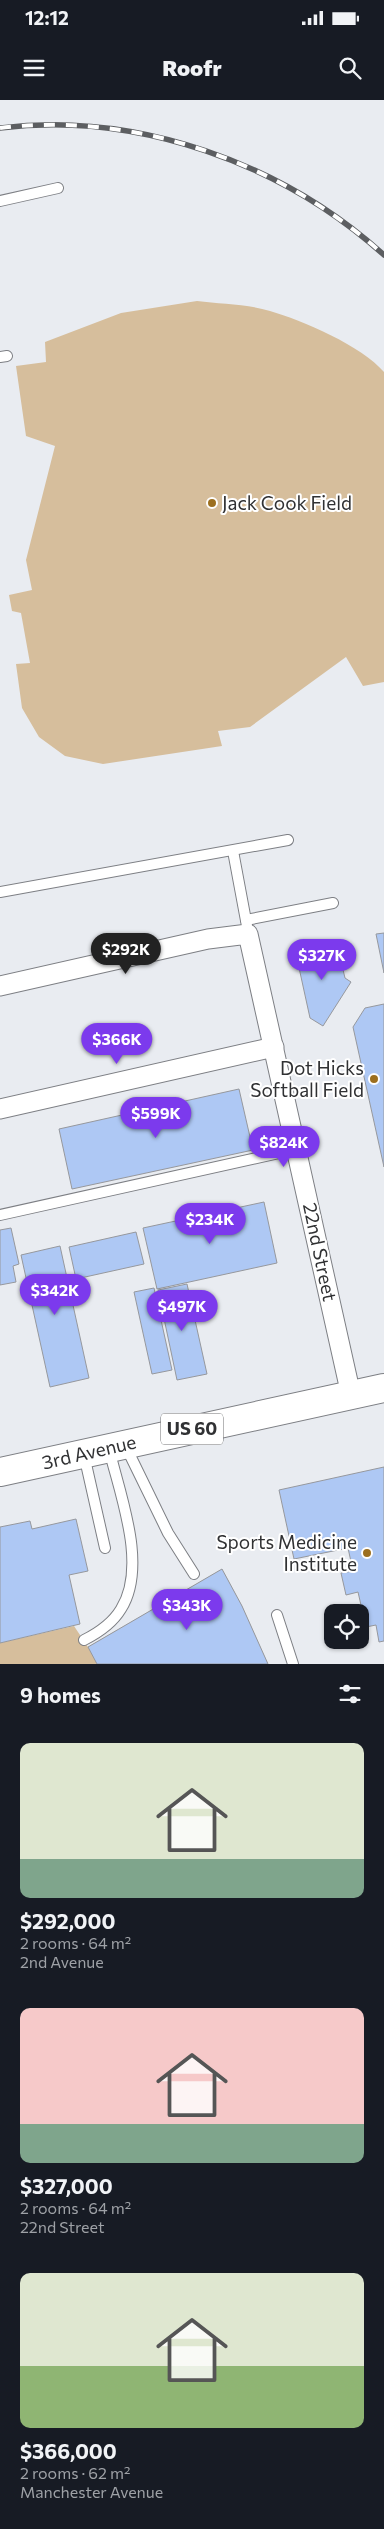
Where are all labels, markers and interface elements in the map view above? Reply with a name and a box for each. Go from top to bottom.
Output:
text: 12:12 [25,6,69,29]
icon: menu [20,54,48,82]
text: Roofr [162,54,222,81]
icon: search [336,54,364,82]
place label: Jack Cook Field [222,491,352,514]
marker: Jack Cook Field [206,497,218,509]
pin: $292K [91,932,161,975]
pin: $327K [287,938,357,981]
text: $292K [102,939,150,958]
text: $327K [298,945,346,964]
pin: $366K [82,1022,152,1065]
text: $366K [92,1029,142,1048]
place label: Dot Hicks Softball Field [250,1056,364,1101]
marker: Dot Hicks Softball Field [368,1073,380,1085]
pin: $599K [121,1096,191,1139]
text: $599K [131,1103,181,1122]
pin: $824K [249,1126,319,1168]
text: $824K [260,1132,308,1151]
street label: 22nd Street [299,1200,342,1304]
pin: $234K [175,1202,245,1245]
text: $234K [186,1209,234,1228]
pin: $342K [20,1274,90,1316]
text: $342K [31,1280,79,1299]
pin: $497K [147,1290,217,1332]
text: $497K [158,1296,206,1315]
road number: US 60 [161,1414,223,1445]
street label: 3rd Avenue [40,1430,138,1474]
place label: Sports Medicine Institute [216,1530,357,1575]
marker: Sports Medicine Institute [361,1547,373,1559]
pin: $343K [152,1588,222,1631]
text: $343K [163,1595,211,1614]
map controls [324,1604,369,1649]
button: locate [324,1604,369,1649]
icon: filters [336,1680,364,1708]
text: 9 homes [20,1682,101,1707]
icon: home [147,1775,237,1865]
text: $292,000 [20,1908,115,1933]
text: 2 rooms · 64 m² [20,1933,131,1952]
text: 2nd Avenue [20,1952,104,1971]
icon: home [147,2040,237,2130]
text: $327,000 [20,2173,113,2198]
text: 2 rooms · 64 m² [20,2198,131,2217]
text: 22nd Street [20,2217,104,2236]
icon: home [147,2305,237,2395]
text: $366,000 [20,2438,117,2463]
text: 2 rooms · 62 m² [20,2463,130,2482]
text: Manchester Avenue [20,2482,163,2501]

